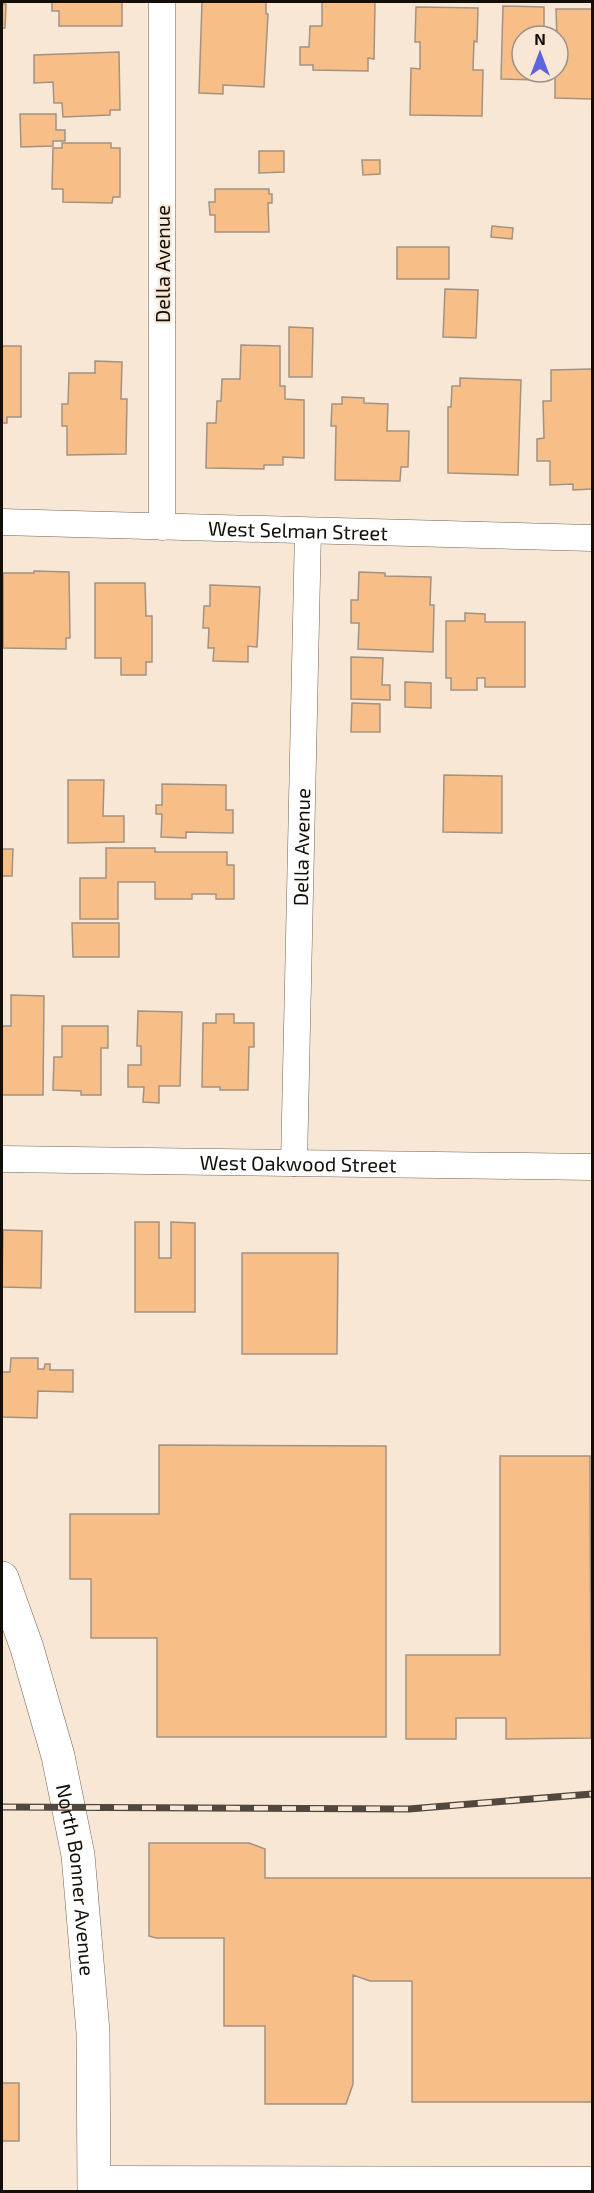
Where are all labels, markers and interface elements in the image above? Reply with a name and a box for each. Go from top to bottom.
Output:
north arrow [510,24,570,84]
text: N [534,29,546,48]
street label: Della Avenue [150,205,174,323]
street label: West Selman Street [208,516,388,544]
street label: Della Avenue [288,788,314,906]
street label: West Oakwood Street [199,1150,397,1176]
street label: North Bonner Avenue [52,1782,100,1977]

